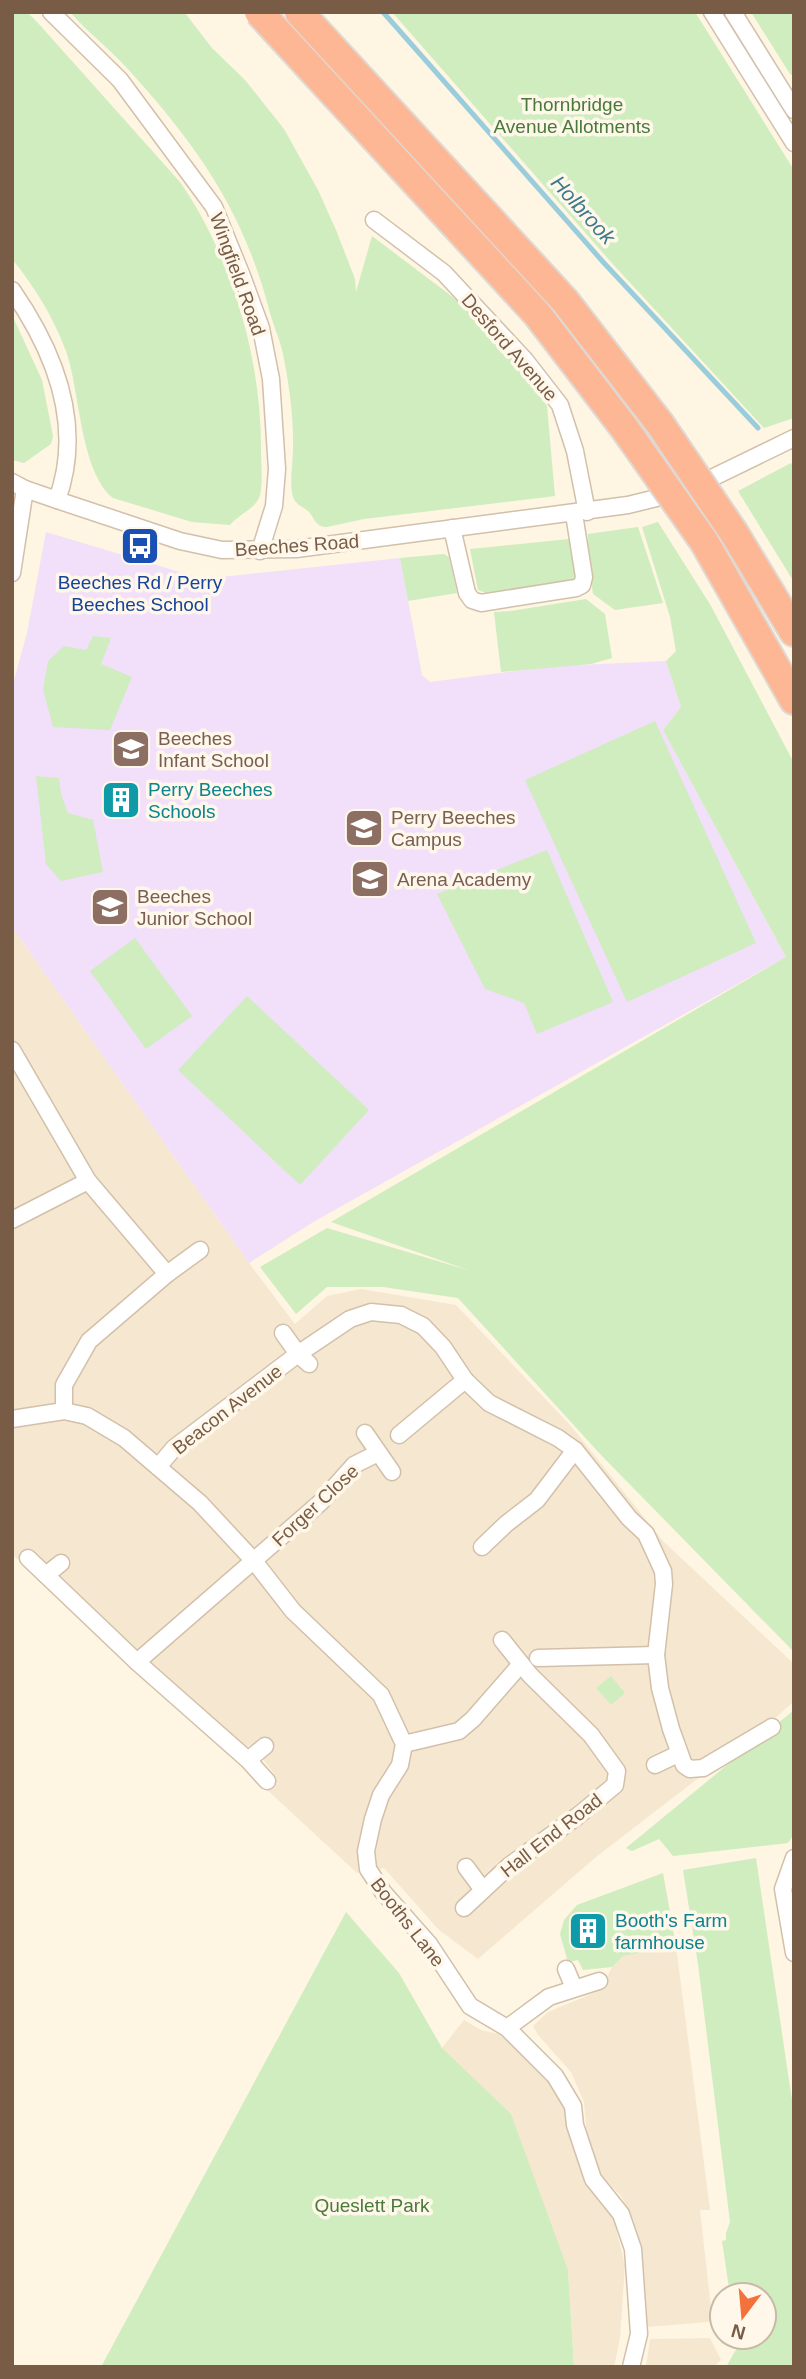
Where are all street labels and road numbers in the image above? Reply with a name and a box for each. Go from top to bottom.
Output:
street label: Wingfield Road [206,210,269,338]
street label: Desford Avenue [457,290,562,405]
street label: Beeches Road [234,531,360,560]
street label: Beacon Avenue [169,1360,286,1459]
street label: Forger Close [268,1460,363,1550]
street label: Hall End Road [497,1789,606,1881]
street label: Booths Lane [366,1874,449,1971]

